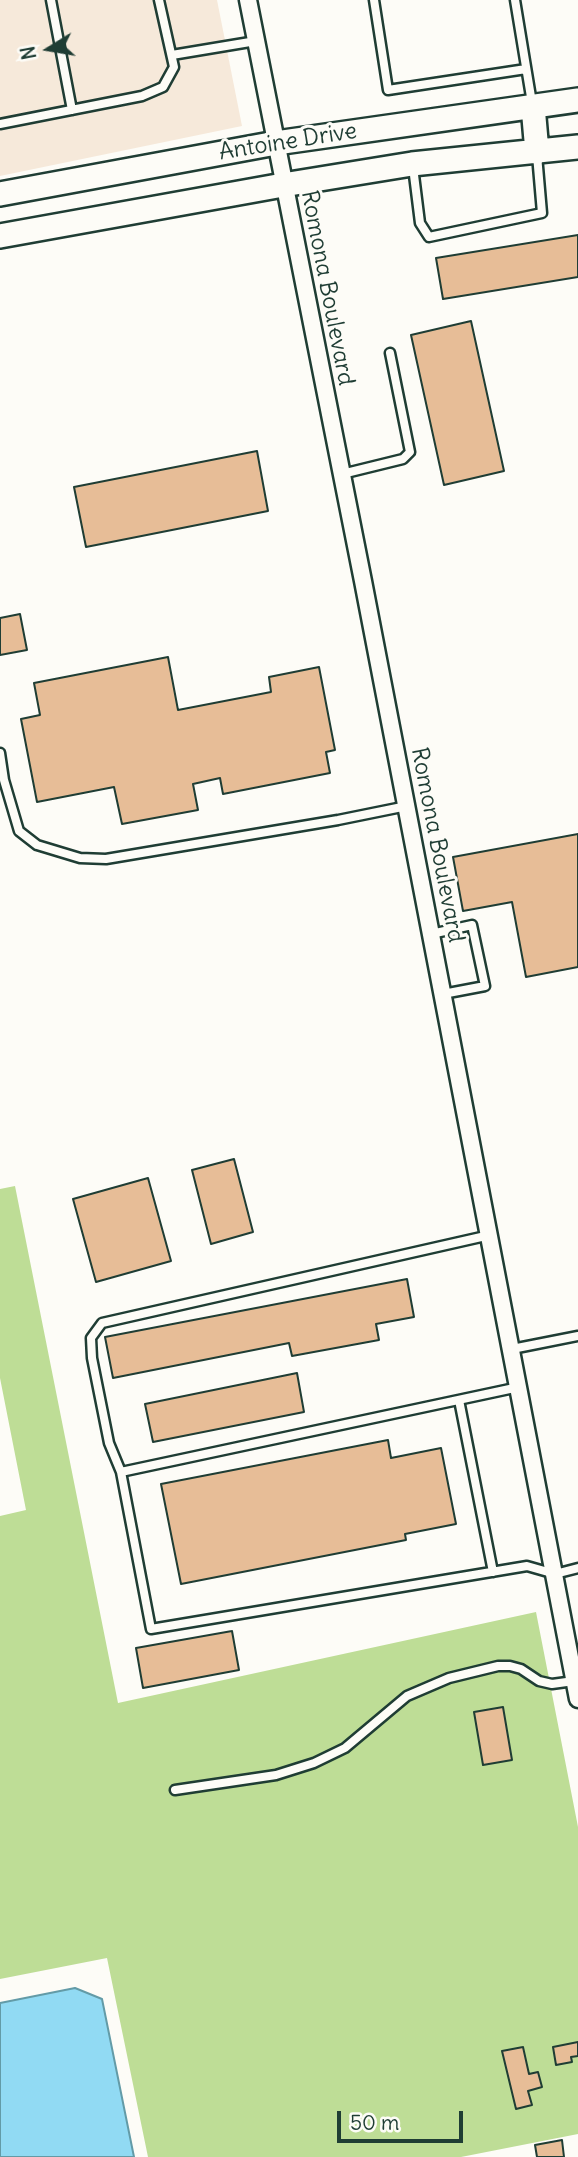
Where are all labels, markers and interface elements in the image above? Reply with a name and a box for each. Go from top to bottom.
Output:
north arrow [14,14,84,84]
text: N [15,44,41,62]
street label: Antoine Drive [217,117,359,167]
street label: Romona Boulevard [295,188,359,388]
street label: Romona Boulevard [405,745,469,945]
scale bar [340,2098,466,2142]
text: 50 m [350,2109,399,2136]

